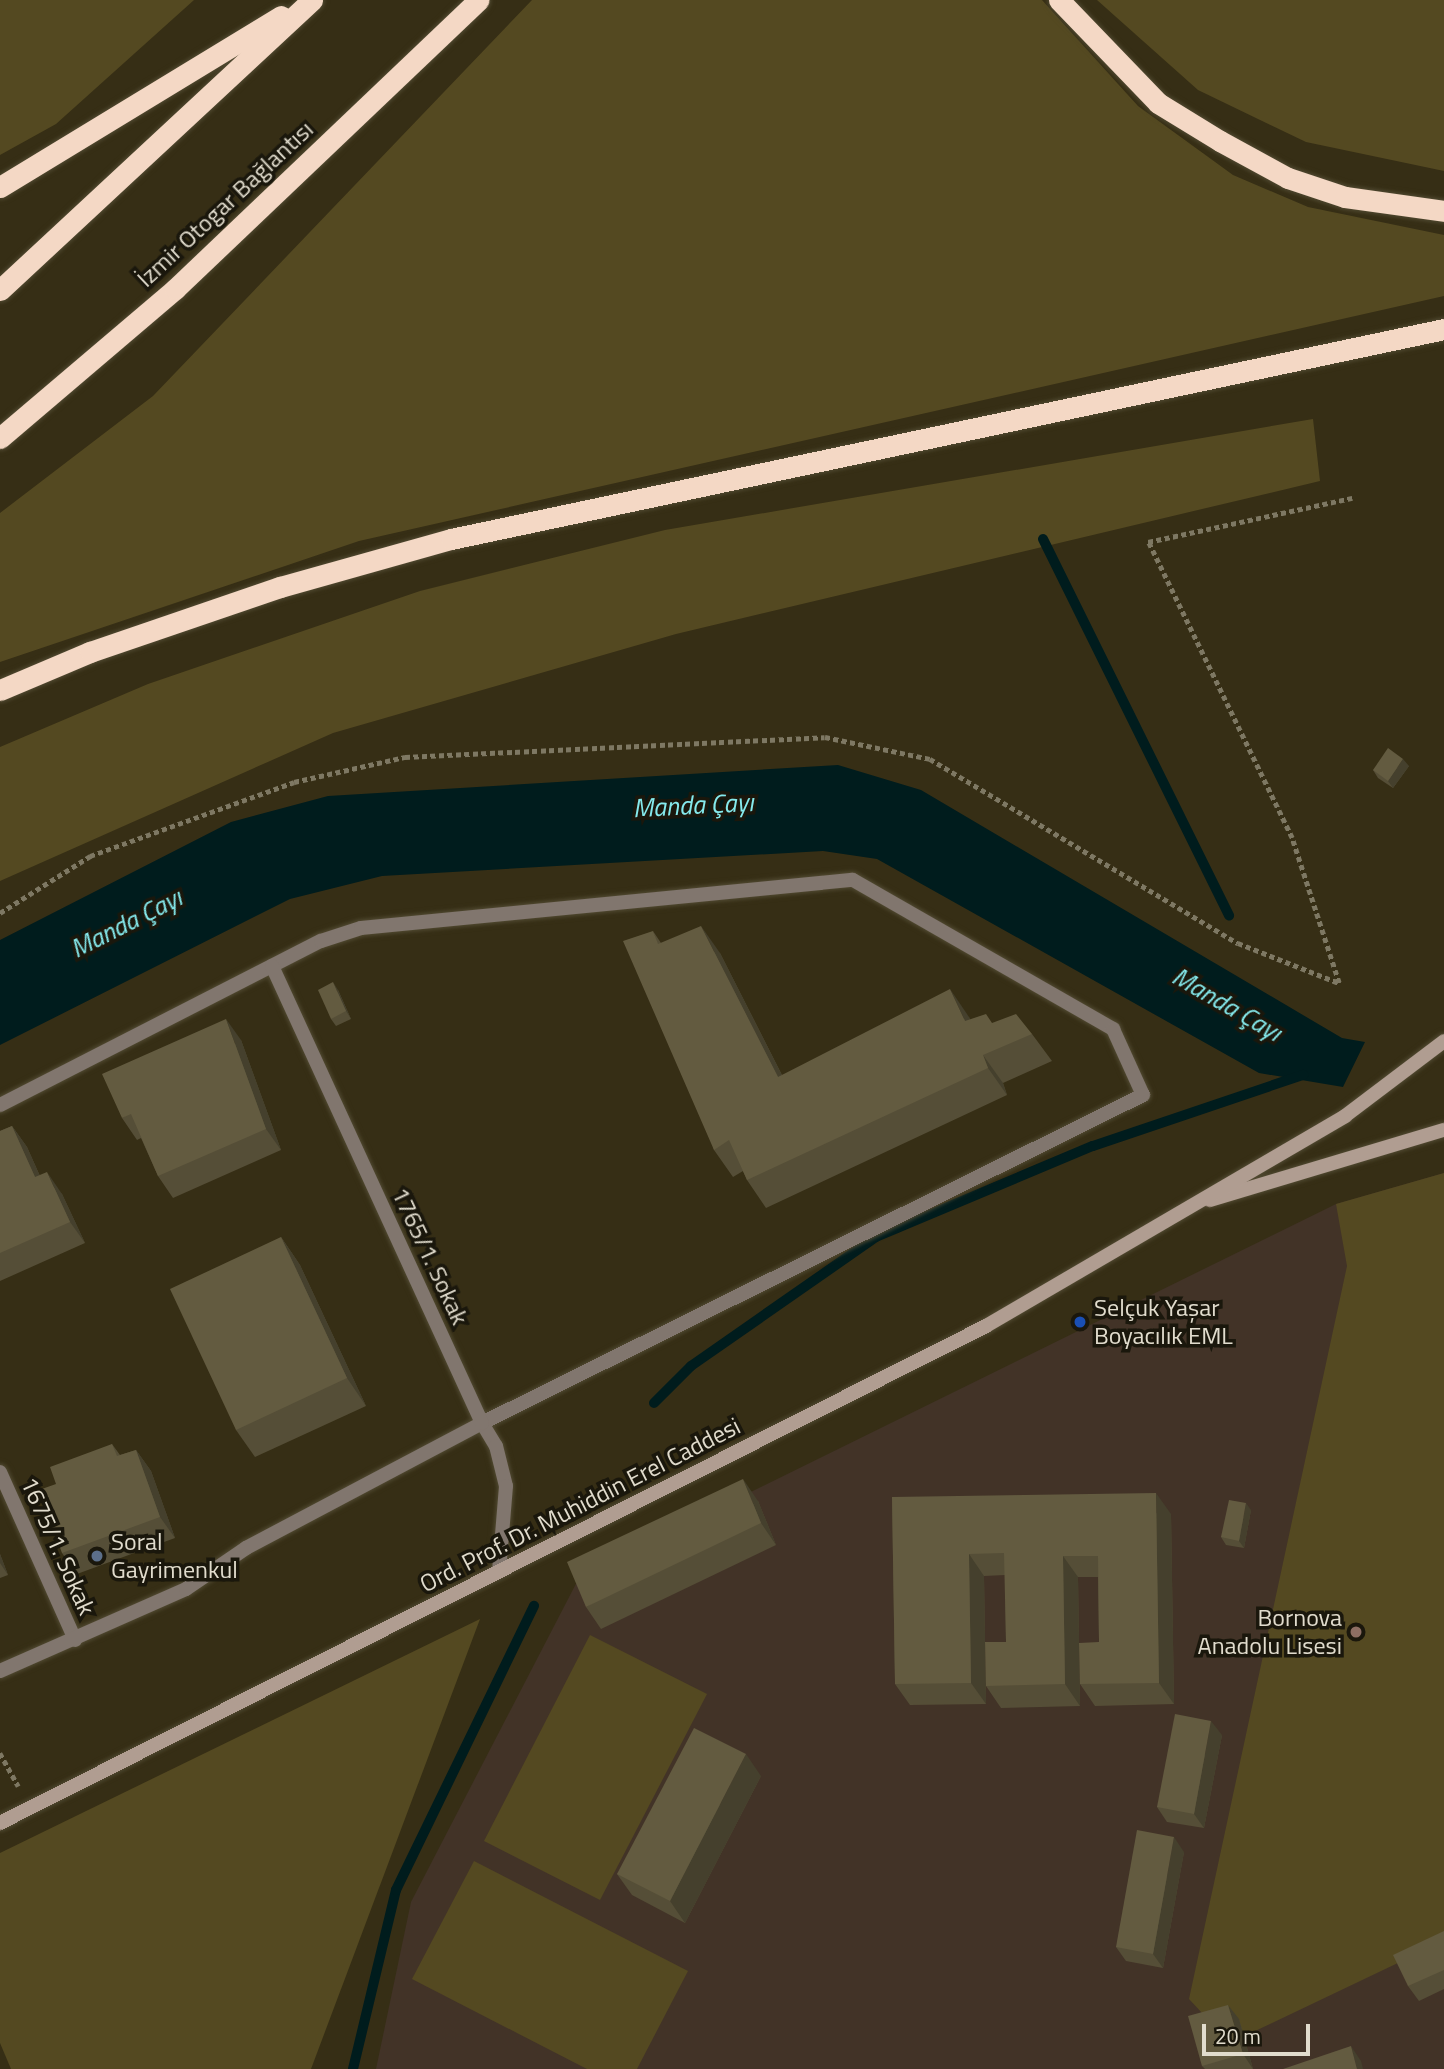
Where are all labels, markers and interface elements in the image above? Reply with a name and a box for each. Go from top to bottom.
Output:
street label: İzmir Otogar Bağlantısı [131,115,319,293]
water label: Manda Çayı [632,786,754,824]
water label: Manda Çayı [65,882,187,964]
water label: Manda Çayı [1167,960,1287,1048]
street label: 1765/1. Sokak [386,1183,474,1329]
place label: Selçuk Yaşar Boyacılık EML [1094,1294,1233,1350]
marker: Selçuk Yaşar Boyacılık EML [1072,1314,1088,1330]
street label: Ord. Prof. Dr. Muhiddin Erel Caddesi [415,1411,745,1599]
street label: 1675/1. Sokak [15,1472,101,1620]
place label: Soral Gayrimenkul [111,1528,238,1584]
marker: Soral Gayrimenkul [89,1548,105,1564]
place label: Bornova Anadolu Lisesi [1197,1604,1342,1660]
marker: Bornova Anadolu Lisesi [1348,1624,1364,1640]
scale bar [1206,2010,1314,2054]
text: 20 m [1215,2020,1261,2052]

